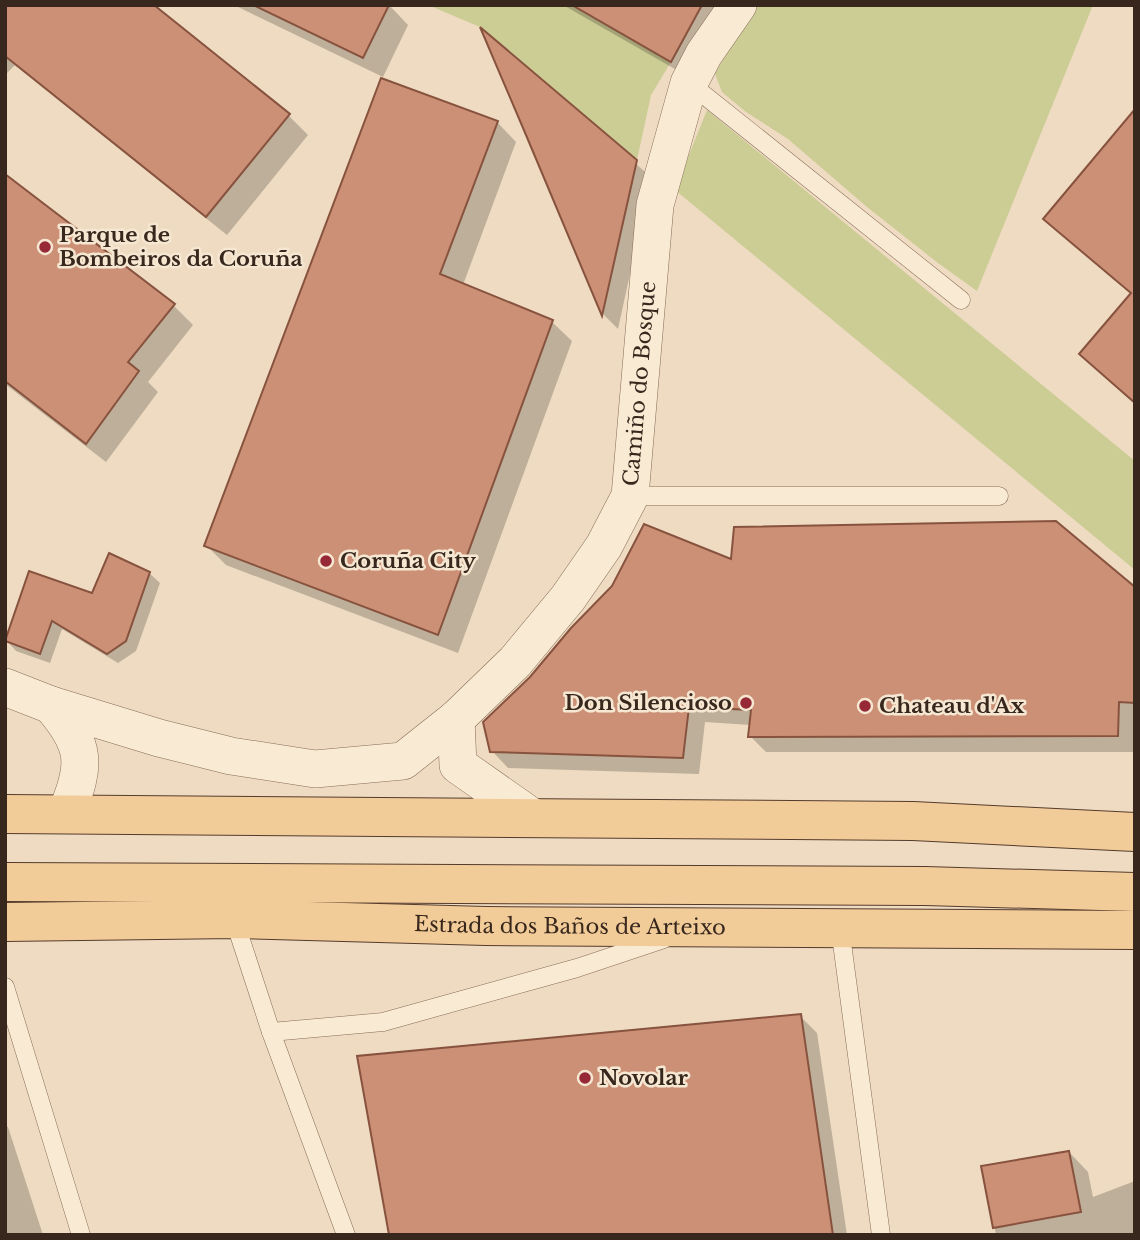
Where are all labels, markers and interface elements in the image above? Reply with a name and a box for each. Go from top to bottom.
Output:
place label: Parque de Bombeiros da Coruña [59,222,302,272]
marker: Parque de Bombeiros da Coruña [37,239,53,255]
street label: Camiño do Bosque [618,280,661,487]
place label: Coruña City [340,548,476,574]
marker: Coruña City [318,553,334,569]
place label: Don Silencioso [565,690,732,716]
place label: Chateau d'Ax [879,693,1025,719]
marker: Don Silencioso [738,695,754,711]
marker: Chateau d'Ax [857,698,873,714]
street label: Estrada dos Baños de Arteixo [414,911,726,940]
place label: Novolar [599,1065,689,1091]
marker: Novolar [577,1070,593,1086]

